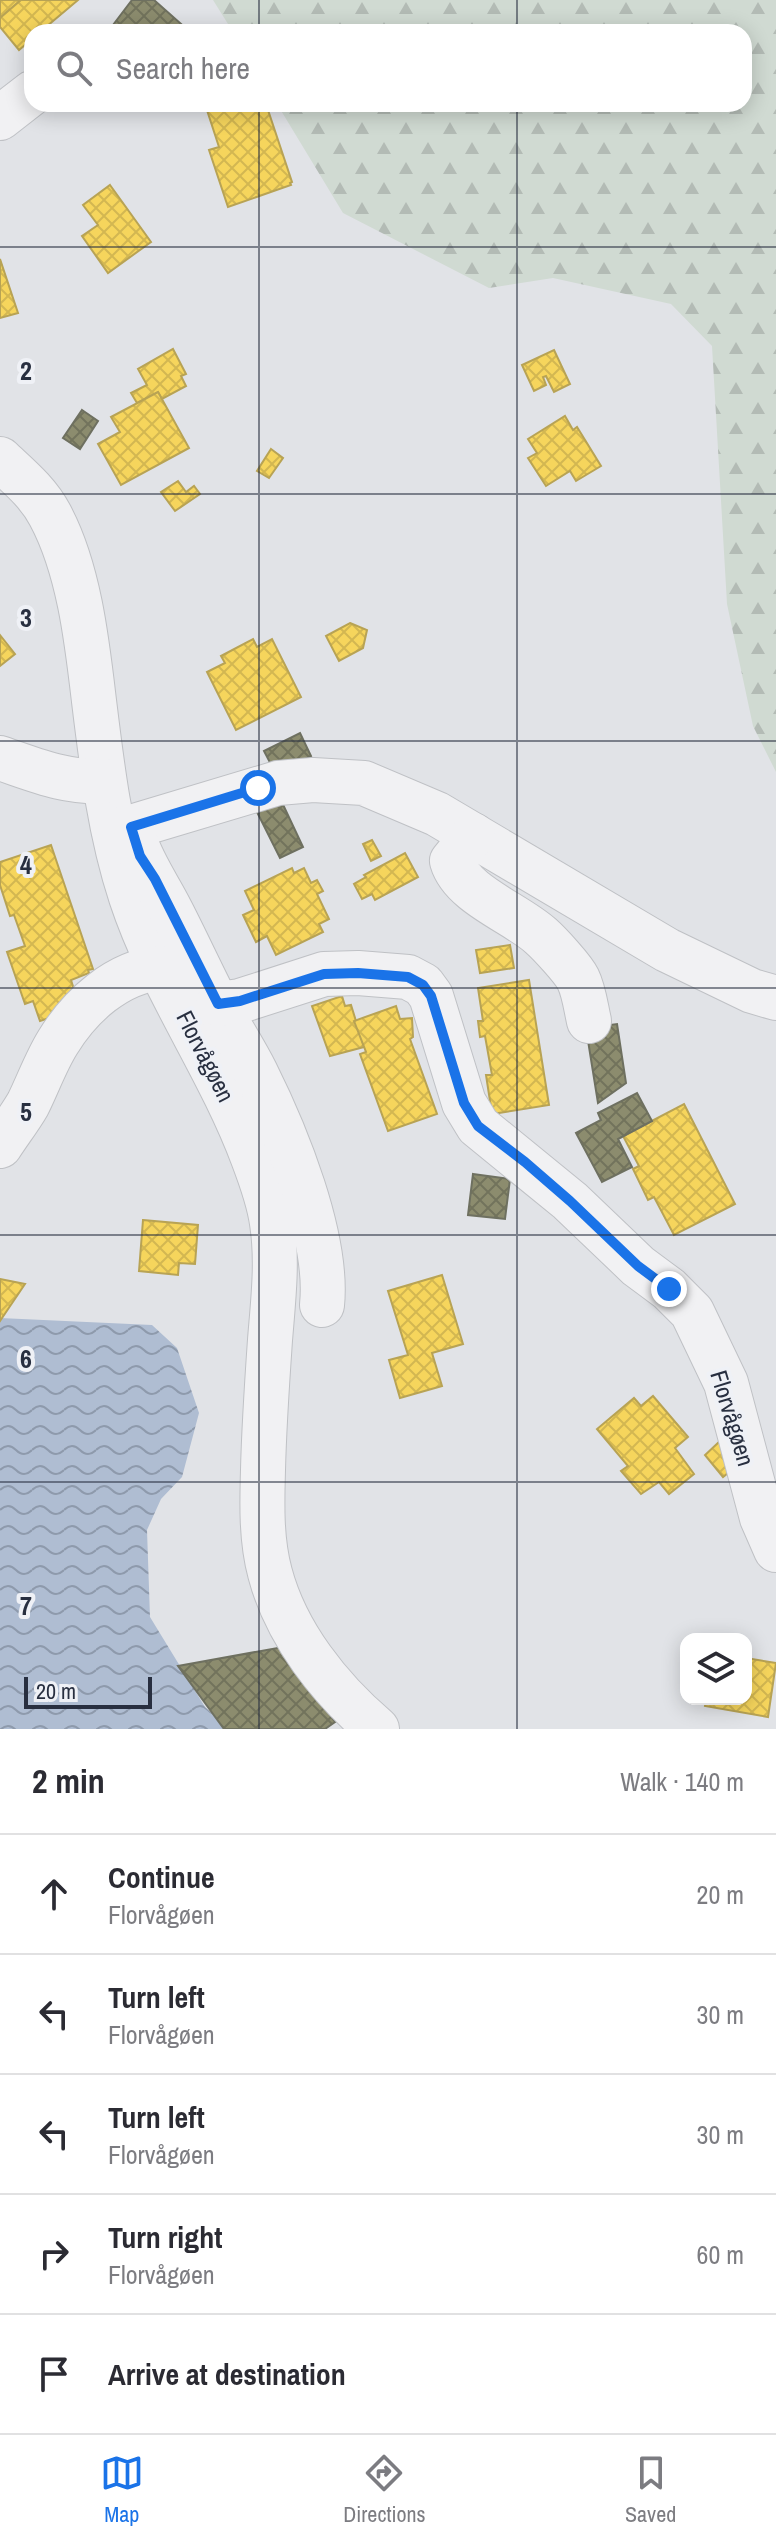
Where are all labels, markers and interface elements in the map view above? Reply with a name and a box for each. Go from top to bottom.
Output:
search box [24,24,752,112]
icon: search [52,46,96,90]
text: Search here [116,48,250,88]
text: 2 [20,353,32,388]
text: 3 [20,600,32,635]
route start [240,770,276,806]
text: 4 [20,847,32,882]
street label: Florvågøen [169,1005,243,1107]
text: 5 [20,1094,32,1129]
route end [651,1271,687,1307]
text: 6 [20,1341,32,1376]
street label: Florvågøen [703,1366,763,1470]
text: 7 [20,1588,32,1623]
map controls [680,1633,752,1705]
button: layers [680,1633,752,1705]
scale bar [24,1673,152,1709]
text: 20 m [36,1676,76,1706]
text: 2 min [32,1758,105,1804]
text: Walk · 140 m [620,1764,744,1799]
text: Continue [108,1857,215,1897]
icon: ahead [32,1872,76,1916]
text: 20 m [697,1877,744,1912]
text: Florvågøen [108,1897,215,1932]
text: Turn left [108,1977,205,2017]
icon: left [32,1992,76,2036]
text: 30 m [697,1997,744,2032]
text: Florvågøen [108,2017,215,2052]
text: Turn left [108,2097,205,2137]
icon: left [32,2112,76,2156]
text: 30 m [697,2117,744,2152]
text: Florvågøen [108,2137,215,2172]
text: Turn right [108,2217,222,2257]
icon: right [32,2232,76,2276]
text: 60 m [697,2237,744,2272]
text: Florvågøen [108,2257,215,2292]
icon: arrive [32,2352,76,2396]
text: Arrive at destination [108,2354,346,2394]
tab: Map [100,2451,144,2529]
tab: Directions [343,2451,426,2529]
tab: Saved [625,2451,676,2529]

